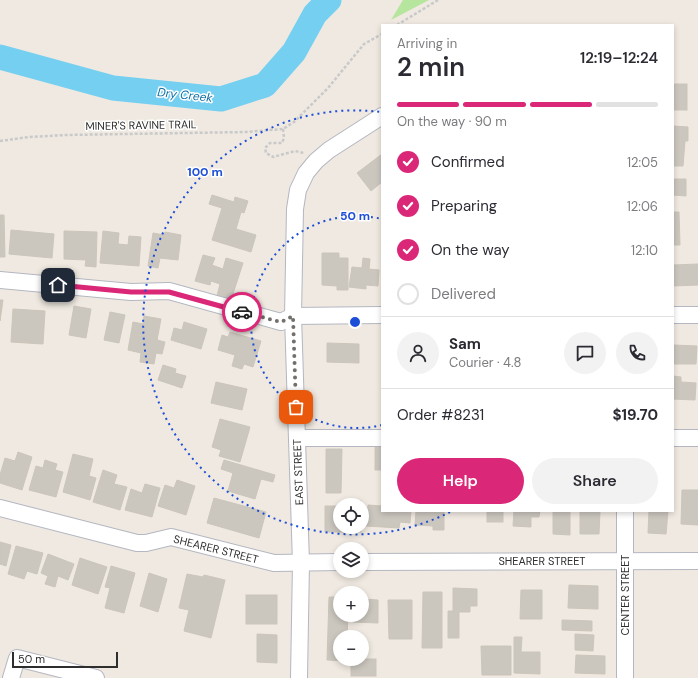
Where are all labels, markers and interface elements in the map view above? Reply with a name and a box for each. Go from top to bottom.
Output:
text: Arriving in [397,35,457,52]
text: 12:19–12:24 [580,48,658,68]
text: 2 min [397,50,465,84]
water label: Dry Creek [157,84,214,106]
text: On the way · 90 m [397,113,507,130]
street label: MINER'S RAVINE TRAIL [85,117,197,133]
icon: check [397,151,419,173]
text: Confirmed [431,152,505,172]
text: 12:05 [627,154,658,171]
text: 100 m [187,164,223,180]
icon: check [397,195,419,217]
text: Preparing [431,196,497,216]
text: 12:06 [627,198,658,215]
text: 50 m [340,208,370,224]
icon: check [397,239,419,261]
text: On the way [431,240,510,260]
text: 12:10 [631,242,658,259]
pin [41,268,75,302]
icon: home [47,274,69,296]
text: Delivered [431,284,496,304]
courier [222,292,262,332]
icon: car [231,301,253,323]
centre of rings [348,315,362,329]
button: person [397,332,439,374]
button: chat [564,332,606,374]
button: phone [616,332,658,374]
text: Sam [449,334,481,354]
text: Courier · 4.8 [449,354,521,371]
pin [279,390,313,424]
icon: bag [285,396,307,418]
text: Order #8231 [397,405,484,425]
text: $19.70 [613,405,658,425]
street label: EAST STREET [290,439,306,505]
button: Help [397,458,524,504]
button: Share [532,458,658,504]
map controls [333,498,369,666]
button: locate [333,498,369,534]
street label: SHEARER STREET [172,532,260,566]
button: layers [333,542,369,578]
street label: SHEARER STREET [498,554,586,568]
street label: CENTER STREET [618,554,632,636]
button: + [333,586,369,622]
button: − [333,630,369,666]
scale bar [12,650,118,669]
text: 50 m [18,652,45,666]

